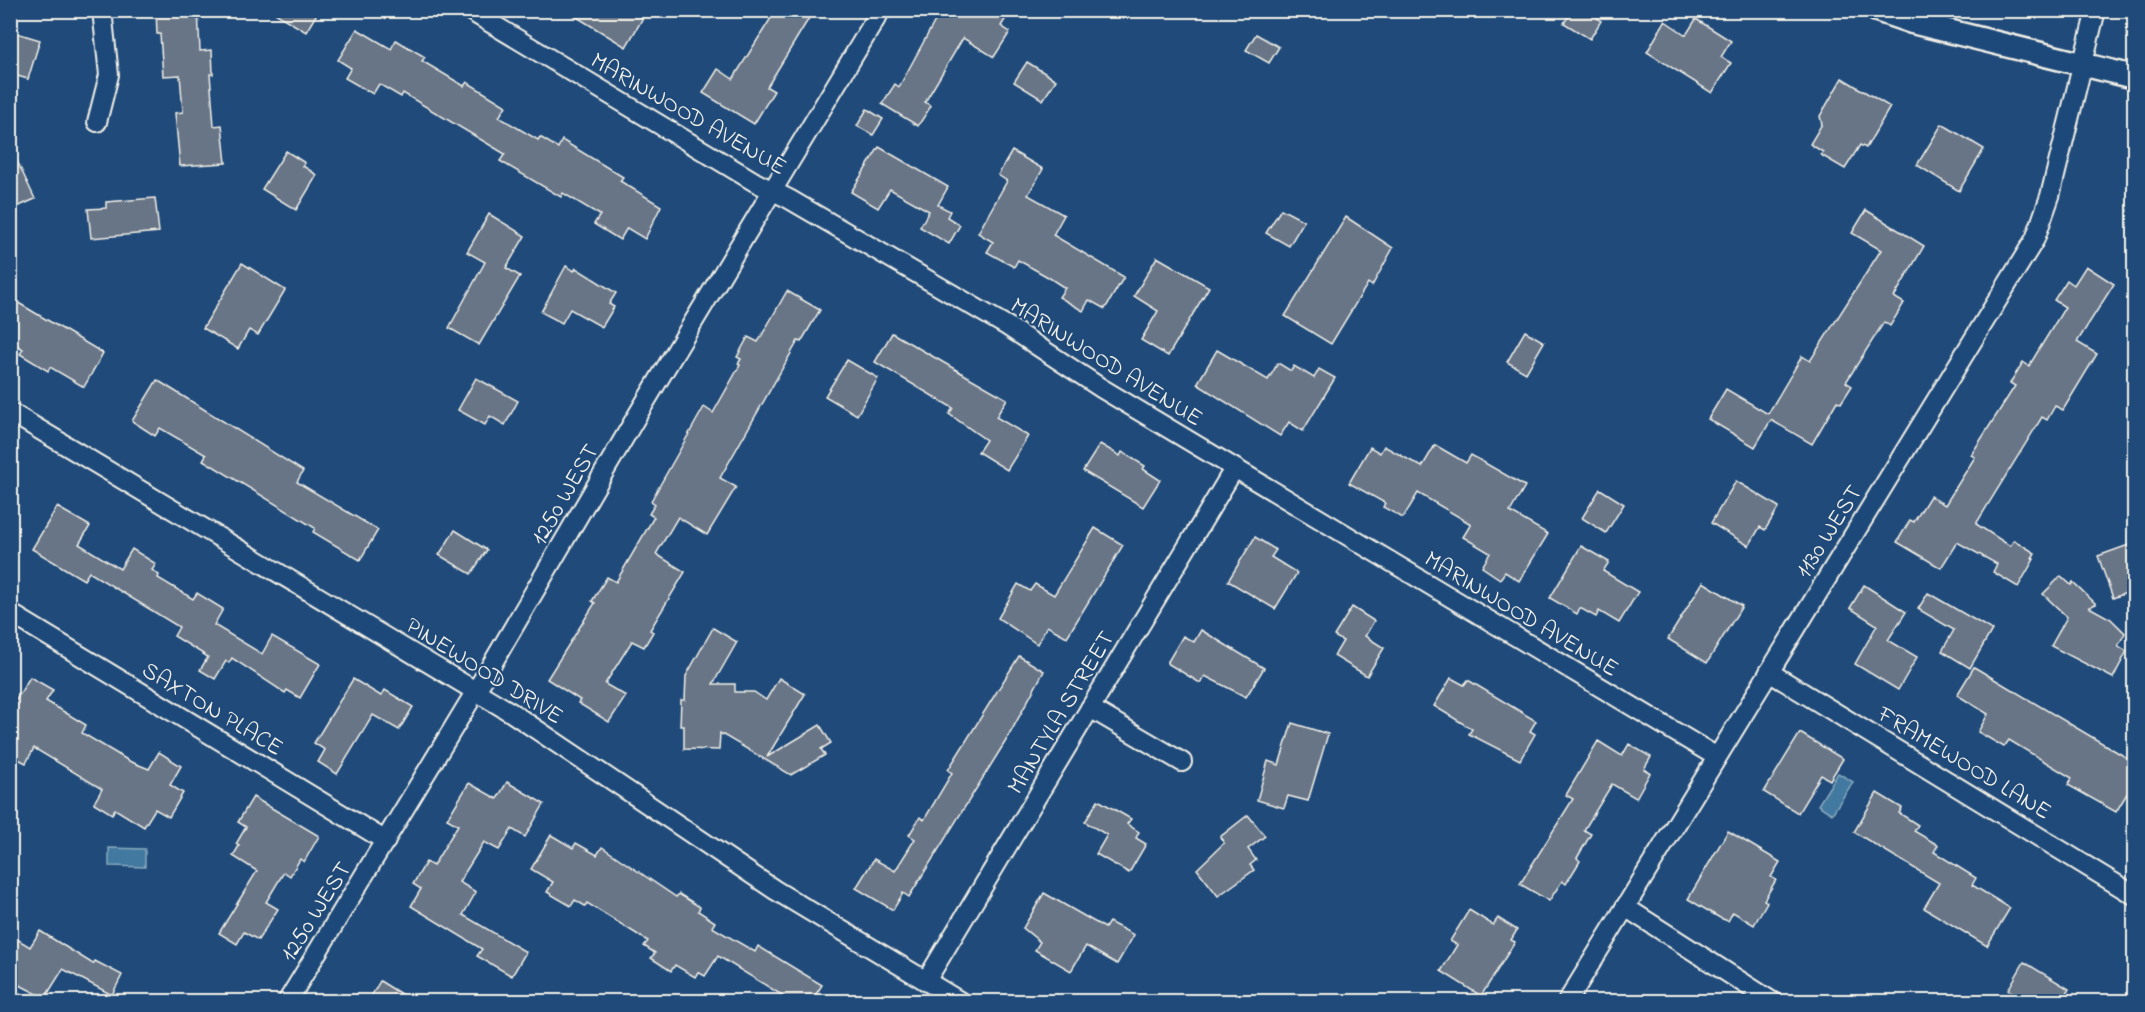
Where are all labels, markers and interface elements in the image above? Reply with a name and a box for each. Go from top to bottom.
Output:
street label: MARINWOOD AVENUE [583,45,792,186]
street label: MARINWOOD AVENUE [1003,290,1209,437]
street label: 1250 WEST [523,438,609,552]
street label: 1130 WEST [1788,479,1873,586]
street label: MARINWOOD AVENUE [1417,543,1625,687]
street label: PINEWOOD DRIVE [398,610,569,735]
street label: MANTYLA STREET [999,625,1125,802]
street label: SAXTON PLACE [134,654,289,766]
street label: FRAMEWOOD LANE [1869,698,2057,830]
street label: 1250 WEST [273,855,362,969]

